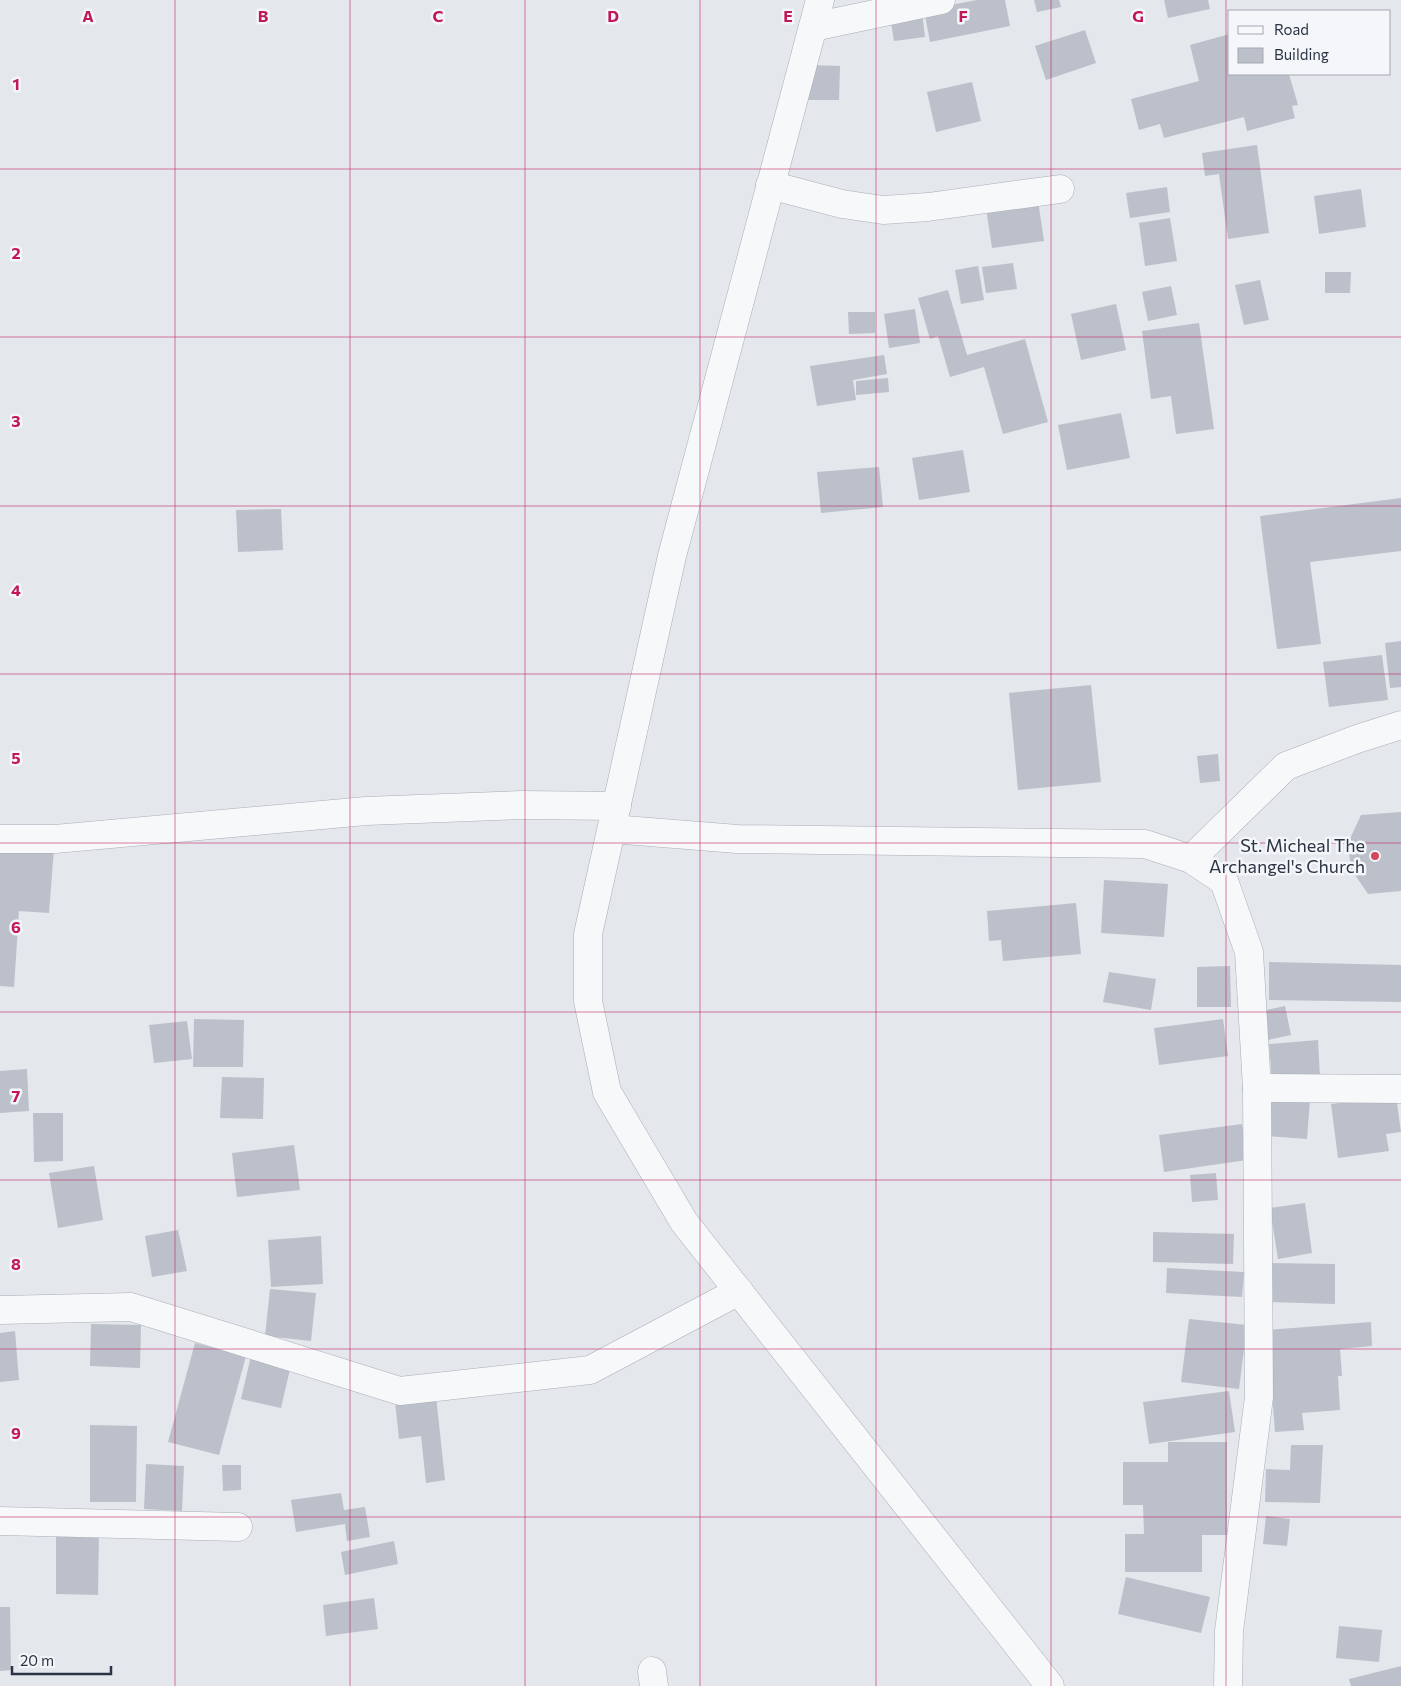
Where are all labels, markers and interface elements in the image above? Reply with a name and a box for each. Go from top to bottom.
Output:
text: A [82,6,94,25]
text: B [258,6,269,25]
text: C [433,6,444,25]
text: D [607,6,619,25]
text: E [783,6,793,25]
text: F [958,6,968,25]
text: G [1132,6,1144,25]
legend [1228,10,1391,75]
text: Road [1274,20,1309,38]
text: Building [1274,45,1329,63]
text: 1 [12,74,20,93]
text: 2 [11,243,21,262]
text: 3 [11,411,21,430]
text: 4 [11,580,21,599]
text: 5 [11,748,21,767]
place label: St. Micheal The Archangel's Church [1209,834,1365,877]
marker: St. Micheal The Archangel's Church [1369,850,1381,862]
text: 6 [11,917,21,936]
text: 7 [12,1086,21,1105]
text: 8 [11,1254,21,1273]
text: 9 [11,1423,21,1442]
scale bar [12,1644,111,1676]
text: 20 m [20,1651,54,1669]

